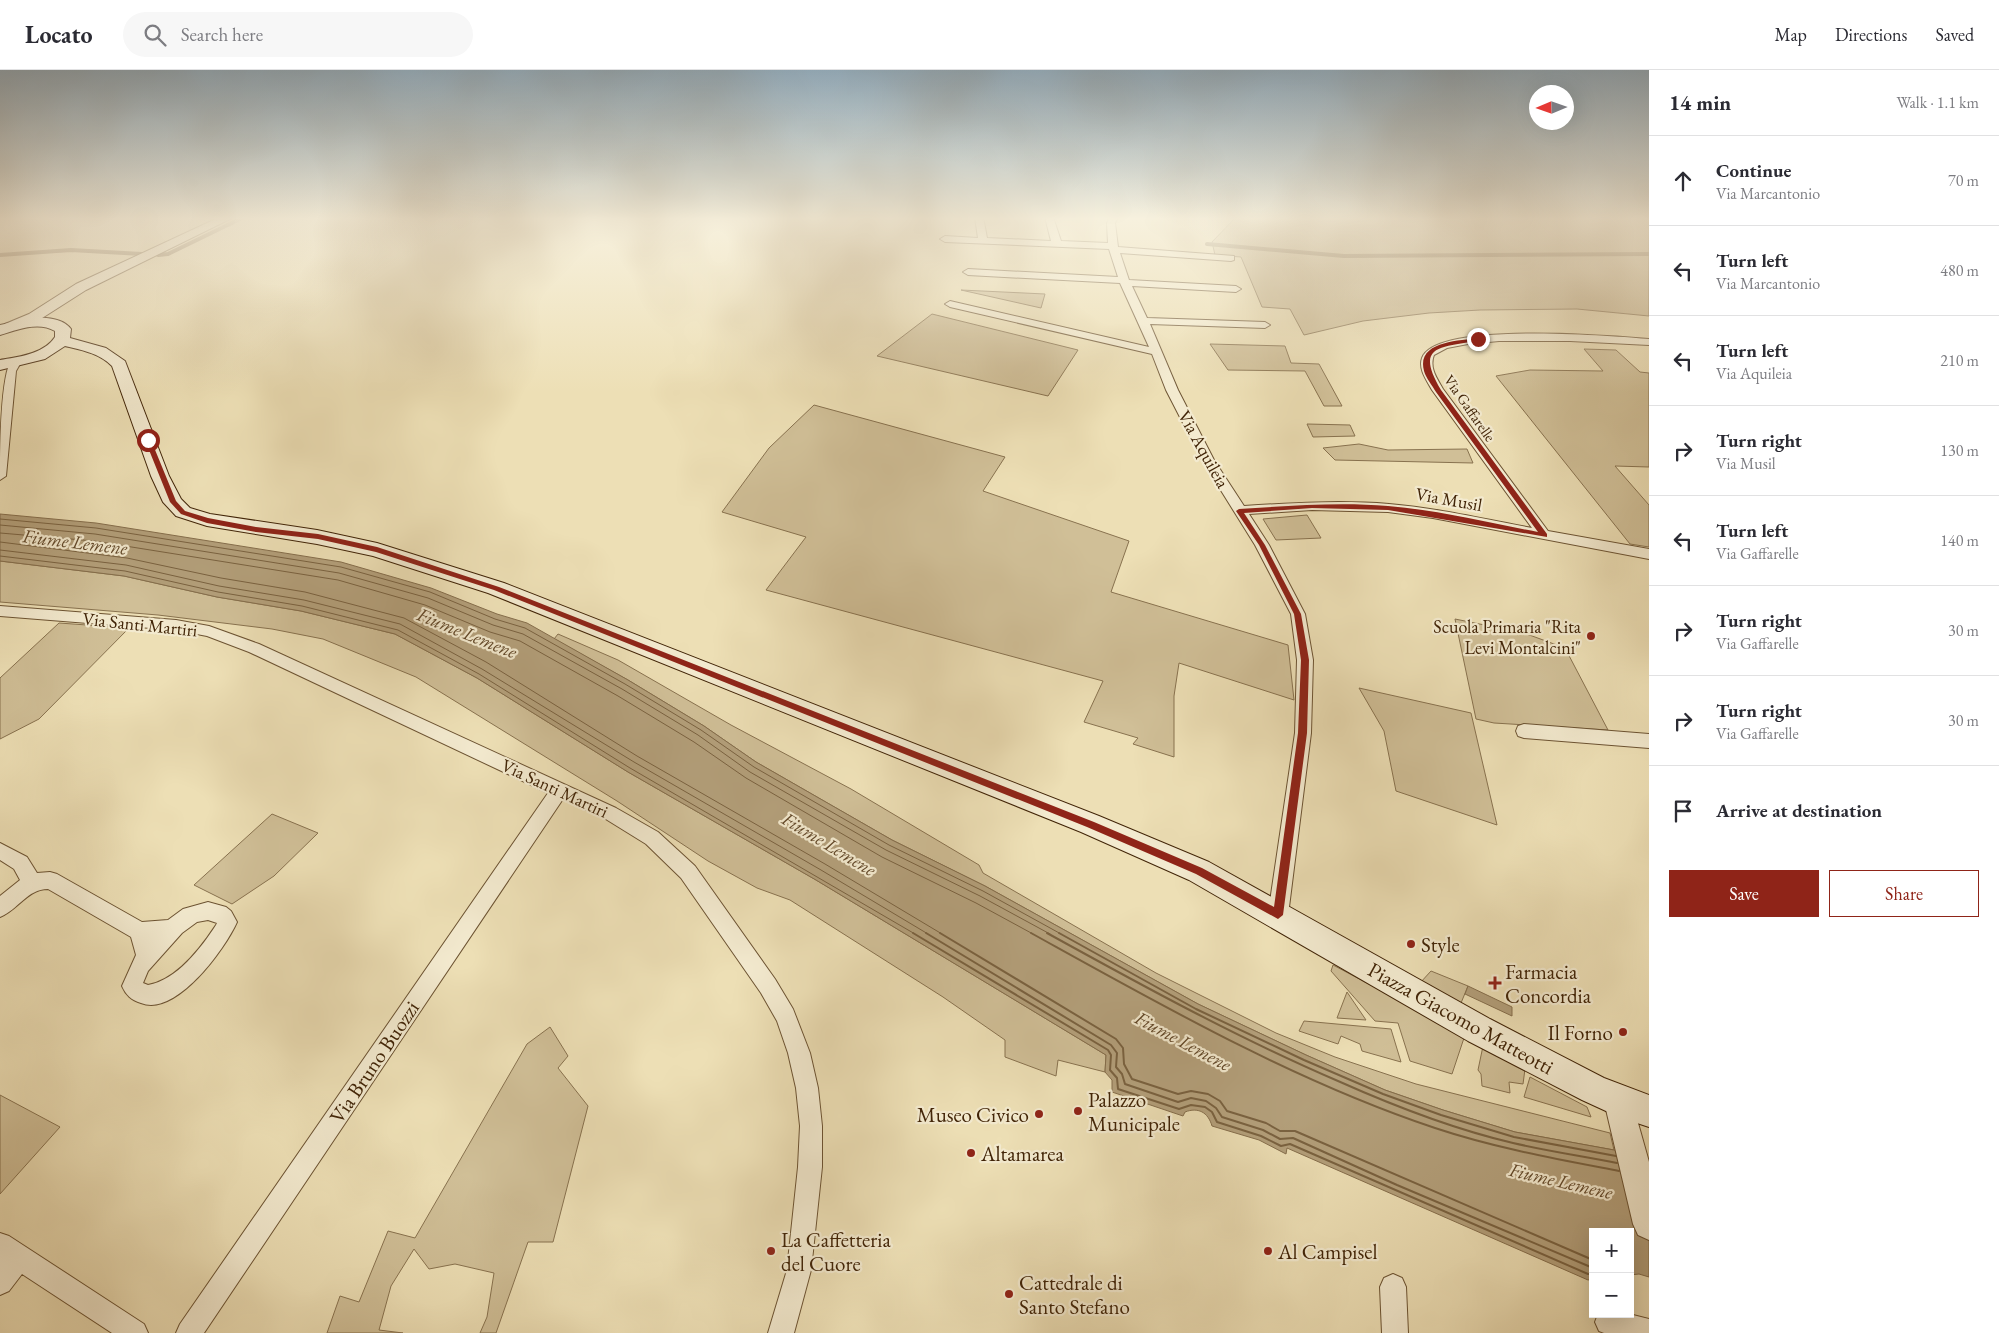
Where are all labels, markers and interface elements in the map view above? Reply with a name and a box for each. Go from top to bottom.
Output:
search box [123,12,473,57]
text: Locato [25,19,93,50]
icon: search [141,21,169,49]
text: Search here [181,22,263,47]
text: Map [1775,23,1807,46]
text: Directions [1835,23,1907,46]
text: Saved [1935,23,1974,46]
north arrow [1529,85,1574,130]
text: 14 min [1669,89,1731,116]
text: Walk · 1.1 km [1896,92,1979,113]
text: Continue [1716,158,1791,183]
icon: ahead [1669,167,1697,195]
text: 70 m [1948,170,1979,191]
text: Via Marcantonio [1716,183,1820,204]
text: Turn left [1716,248,1788,273]
icon: left [1669,257,1697,285]
text: 480 m [1940,260,1979,281]
text: Via Marcantonio [1716,273,1820,294]
route end [1467,328,1490,351]
text: Turn left [1716,338,1788,363]
icon: left [1669,347,1697,375]
text: 210 m [1940,350,1979,371]
text: Via Aquileia [1716,363,1792,384]
street label: Via Gaffarelle [1440,371,1500,445]
street label: Via Aquileia [1173,406,1235,493]
text: Turn right [1716,428,1802,453]
route start [137,429,160,452]
icon: right [1669,437,1697,465]
text: 130 m [1940,440,1979,461]
text: Via Musil [1716,453,1776,474]
street label: Via Musil [1414,482,1484,516]
text: Turn left [1716,518,1788,543]
water label: Fiume Lemene [20,523,129,561]
icon: left [1669,527,1697,555]
text: 140 m [1940,530,1979,551]
text: Via Gaffarelle [1716,543,1799,564]
water label: Fiume Lemene [413,601,521,665]
street label: Via Santi Martiri [82,607,199,642]
text: Turn right [1716,608,1802,633]
place label: Scuola Primaria "Rita Levi Montalcini" [1433,615,1582,659]
icon: right [1669,617,1697,645]
text: 30 m [1948,620,1979,641]
marker: Scuola Primaria "Rita Levi Montalcini" [1585,630,1597,642]
text: Via Gaffarelle [1716,633,1799,654]
text: Turn right [1716,698,1802,723]
icon: right [1669,707,1697,735]
text: 30 m [1948,710,1979,731]
text: Via Gaffarelle [1716,723,1799,744]
street label: Via Santi Martiri [498,753,613,823]
icon: arrive [1669,797,1697,825]
text: Arrive at destination [1716,798,1882,823]
water label: Fiume Lemene [777,806,881,882]
button: Save [1669,870,1819,917]
button: Share [1829,870,1979,917]
place label: Style [1421,931,1460,958]
marker: Style [1405,938,1417,950]
street label: Piazza Giacomo Matteotti [1363,956,1559,1080]
place label: Farmacia Concordia [1505,958,1592,1009]
marker: Farmacia Concordia [1489,977,1501,989]
street label: Via Bruno Buozzi [323,996,425,1128]
water label: Fiume Lemene [1130,1005,1236,1077]
place label: Il Forno [1548,1019,1613,1046]
marker: Il Forno [1617,1026,1629,1038]
place label: Palazzo Municipale [1088,1086,1180,1137]
place label: Museo Civico [917,1101,1029,1128]
marker: Palazzo Municipale [1072,1105,1084,1117]
marker: Museo Civico [1033,1108,1045,1120]
place label: Altamarea [980,1140,1064,1167]
marker: Altamarea [965,1147,977,1159]
water label: Fiume Lemene [1506,1157,1616,1205]
place label: La Caffetteria del Cuore [781,1226,891,1277]
map controls [1589,1228,1634,1318]
button: + [1589,1228,1634,1273]
place label: Al Campisel [1277,1238,1377,1265]
marker: La Caffetteria del Cuore [765,1245,777,1257]
marker: Al Campisel [1262,1245,1274,1257]
place label: Cattedrale di Santo Stefano [1019,1269,1130,1320]
button: − [1589,1273,1634,1318]
marker: Cattedrale di Santo Stefano [1003,1288,1015,1300]

